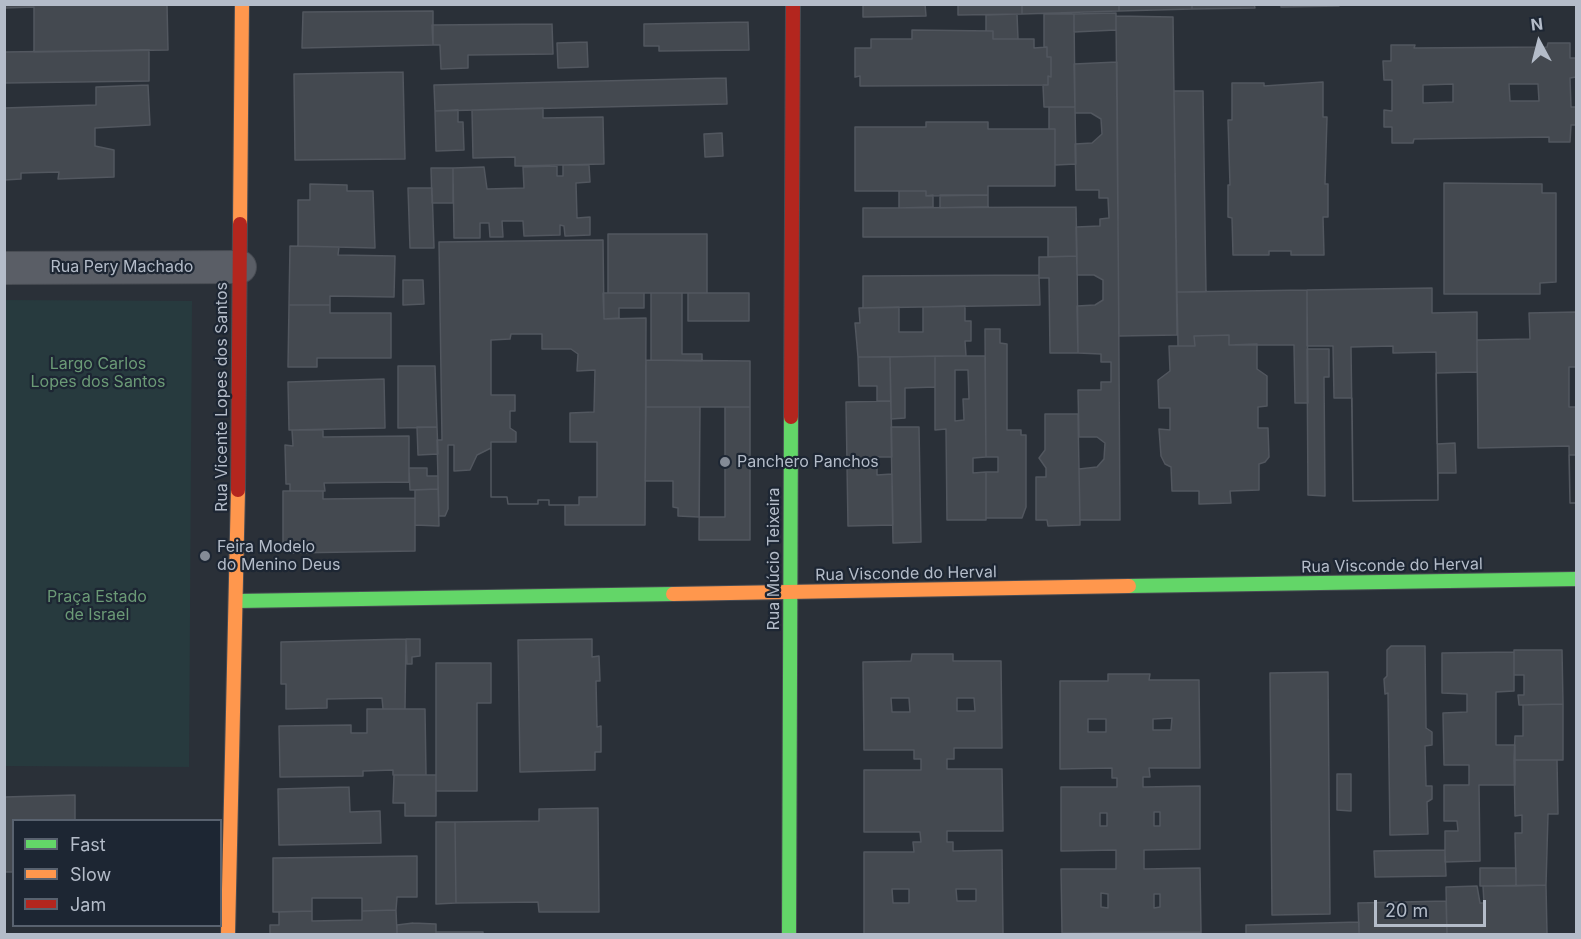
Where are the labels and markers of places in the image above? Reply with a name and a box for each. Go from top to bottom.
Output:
place label: Panchero Panchos [737,452,879,472]
marker: Panchero Panchos [718,455,732,469]
place label: Feira Modelo do Menino Deus [217,537,340,575]
marker: Feira Modelo do Menino Deus [198,549,212,563]

